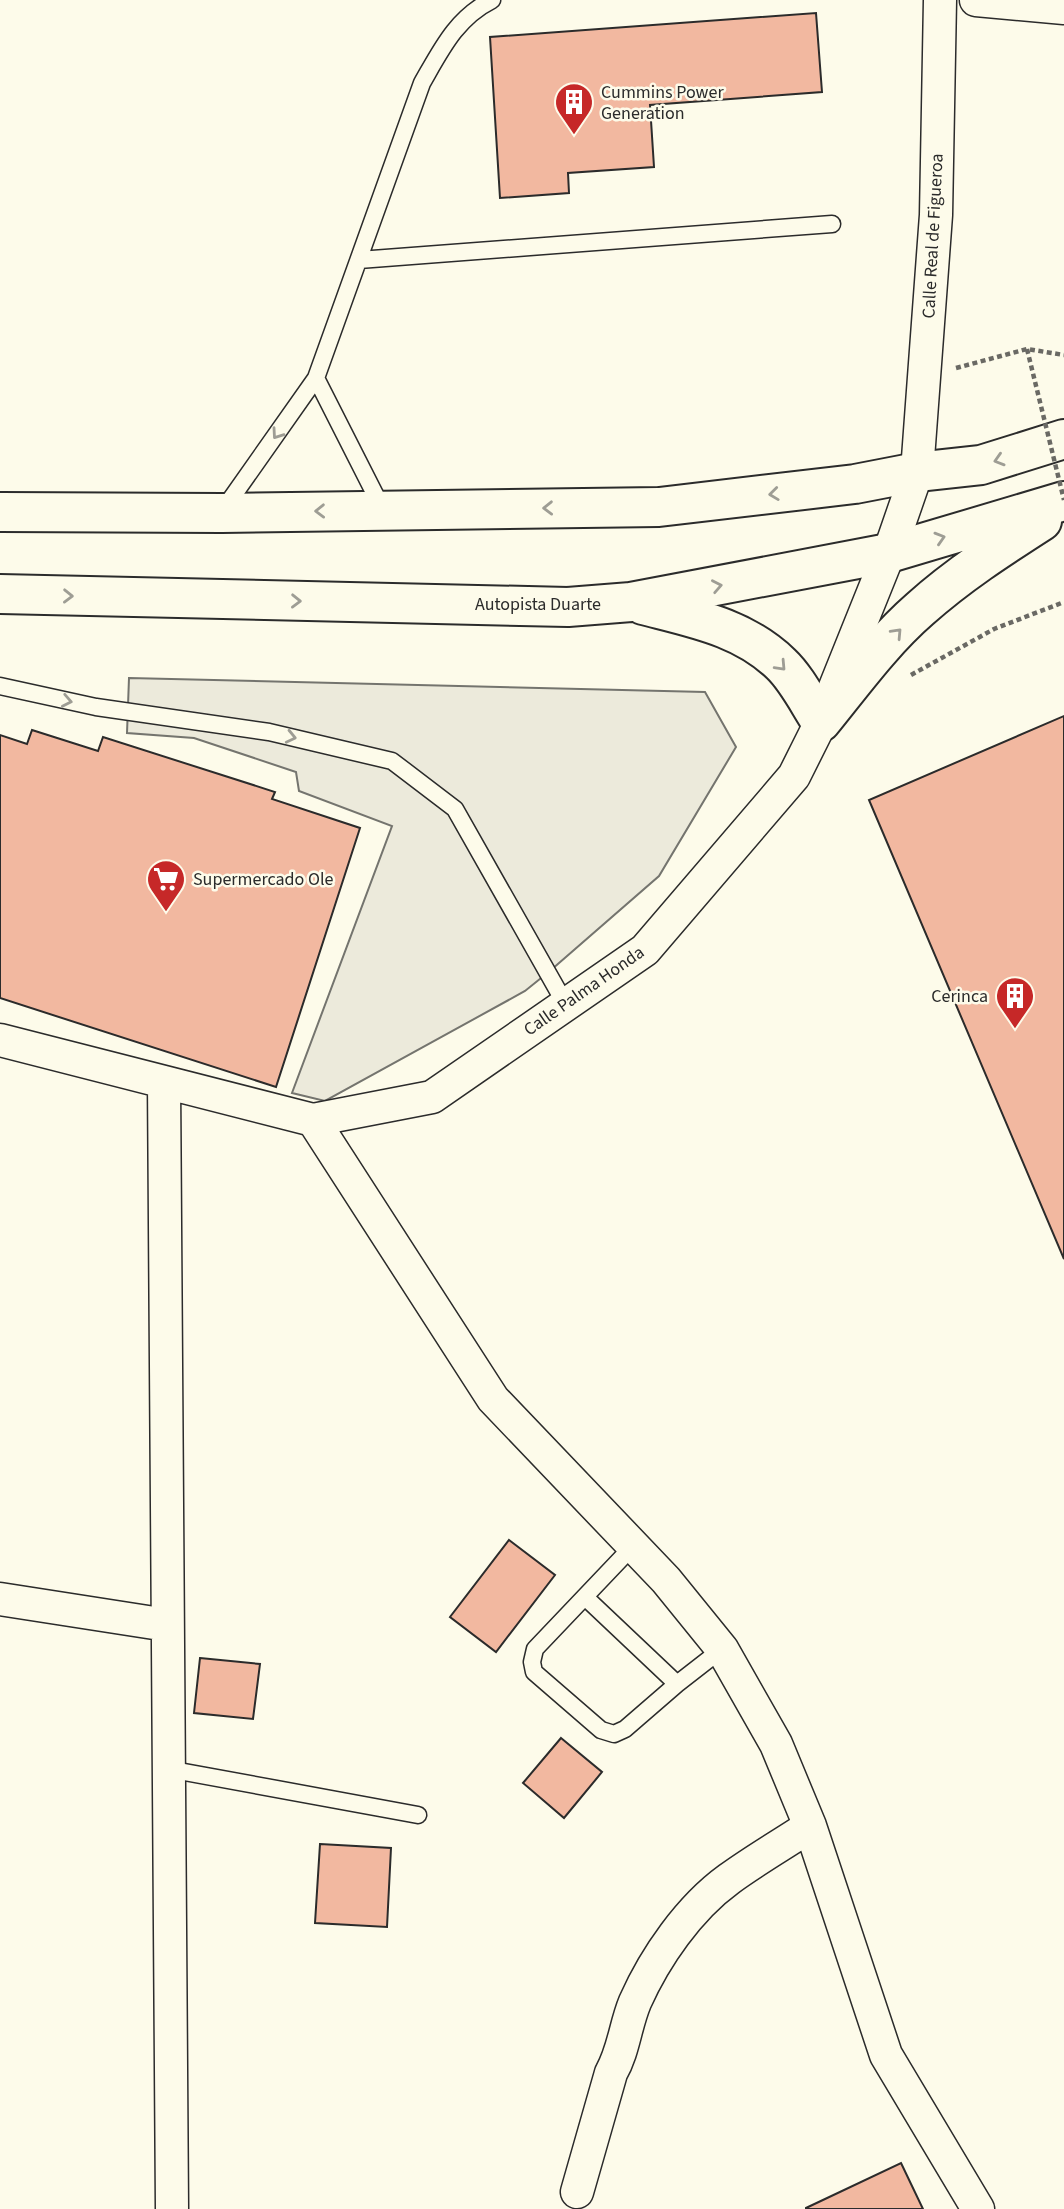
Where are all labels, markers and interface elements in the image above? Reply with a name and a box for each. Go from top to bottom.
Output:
place label: Cummins Power Generation [601,80,724,126]
building icon: Cummins Power Generation [553,81,595,136]
street label: Calle Real de Figueroa [916,153,950,319]
one-way arrow [273,426,285,439]
one-way arrow [993,452,1006,466]
one-way arrow [769,486,780,501]
one-way arrow [542,500,552,516]
one-way arrow [314,503,325,519]
one-way arrow [933,532,945,547]
one-way arrow [711,579,723,594]
one-way arrow [63,588,74,604]
street label: Autopista Duarte [475,592,601,617]
one-way arrow [290,593,301,608]
one-way arrow [888,628,901,641]
one-way arrow [773,658,785,671]
one-way arrow [61,693,73,708]
one-way arrow [285,729,297,744]
supermarket icon: Supermercado Ole [145,858,187,913]
place label: Supermercado Ole [193,867,333,892]
street label: Calle Palma Honda [519,940,649,1042]
building icon: Cerinca [994,975,1036,1030]
place label: Cerinca [931,984,988,1009]

